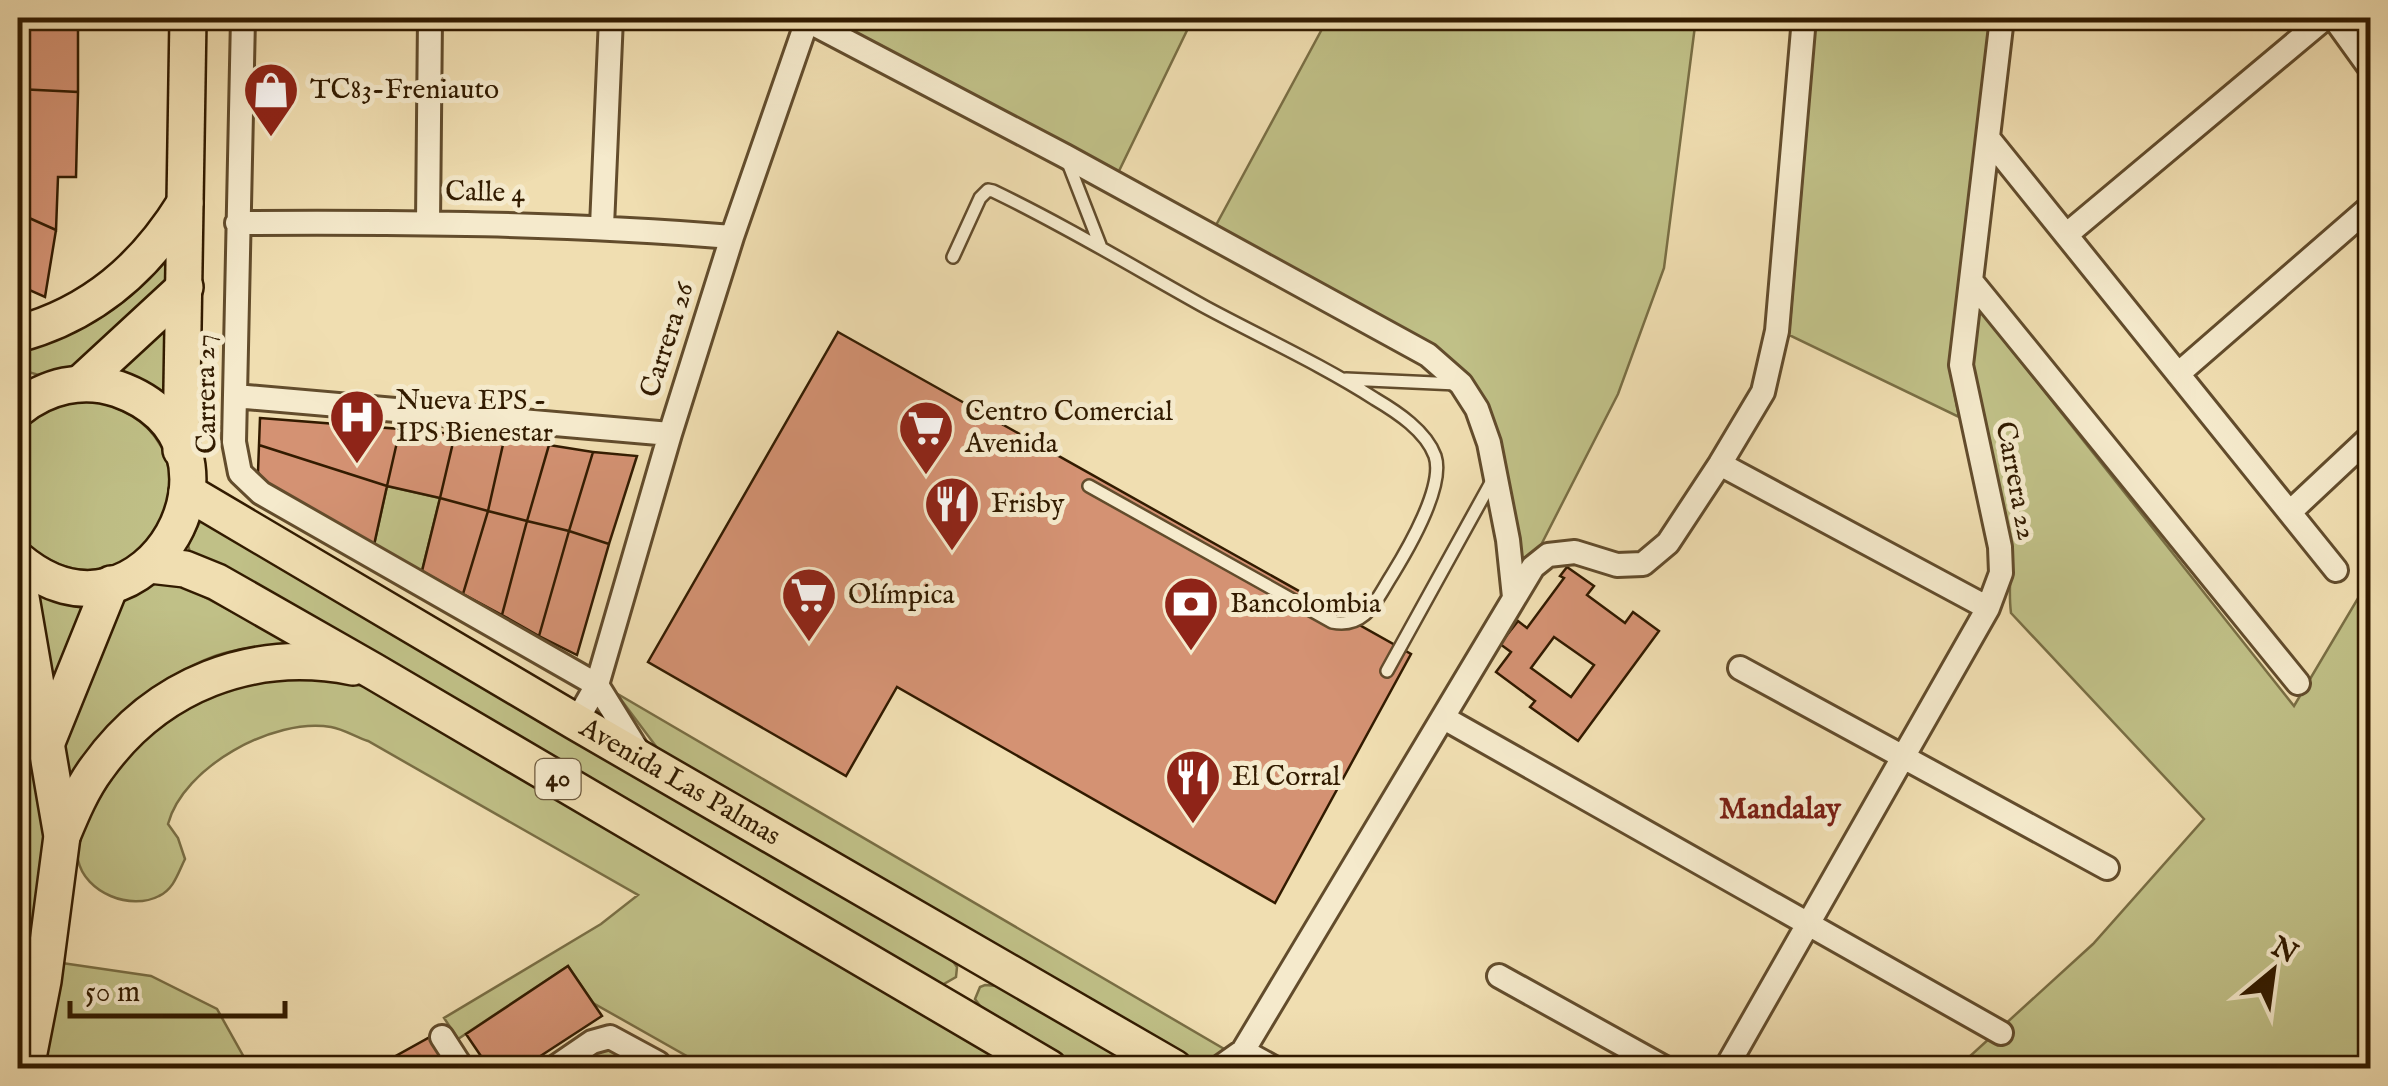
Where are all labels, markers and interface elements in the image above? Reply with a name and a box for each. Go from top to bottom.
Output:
shop icon: TC83-Freniauto [241,60,301,139]
place label: TC83-Freniauto [310,73,499,108]
street label: Calle 4 [445,175,526,211]
street label: Carrera 26 [633,277,703,402]
street label: Carrera 27 [188,334,226,454]
place label: Nueva EPS - IPS Bienestar [396,384,553,451]
hospital icon: Nueva EPS - IPS Bienestar [327,387,387,466]
place label: Centro Comercial Avenida [964,395,1173,462]
supermarket icon: Centro Comercial Avenida [896,398,956,477]
street label: Carrera 22 [1986,419,2044,543]
restaurant icon: Frisby [922,474,982,553]
place label: Frisby [991,487,1065,522]
supermarket icon: Olímpica [779,565,839,644]
bank icon: Bancolombia [1161,574,1221,653]
place label: Olímpica [848,578,955,613]
place label: Bancolombia [1230,587,1382,622]
street label: Avenida Las Palmas [572,710,787,854]
restaurant icon: El Corral [1163,747,1223,826]
road number: 40 [536,759,580,799]
place label: El Corral [1232,760,1341,795]
district label: Mandalay [1719,791,1842,829]
north arrow [2223,921,2323,1021]
text: N [2264,930,2303,973]
scale bar [70,956,285,1018]
text: 50 m [85,974,140,1012]

